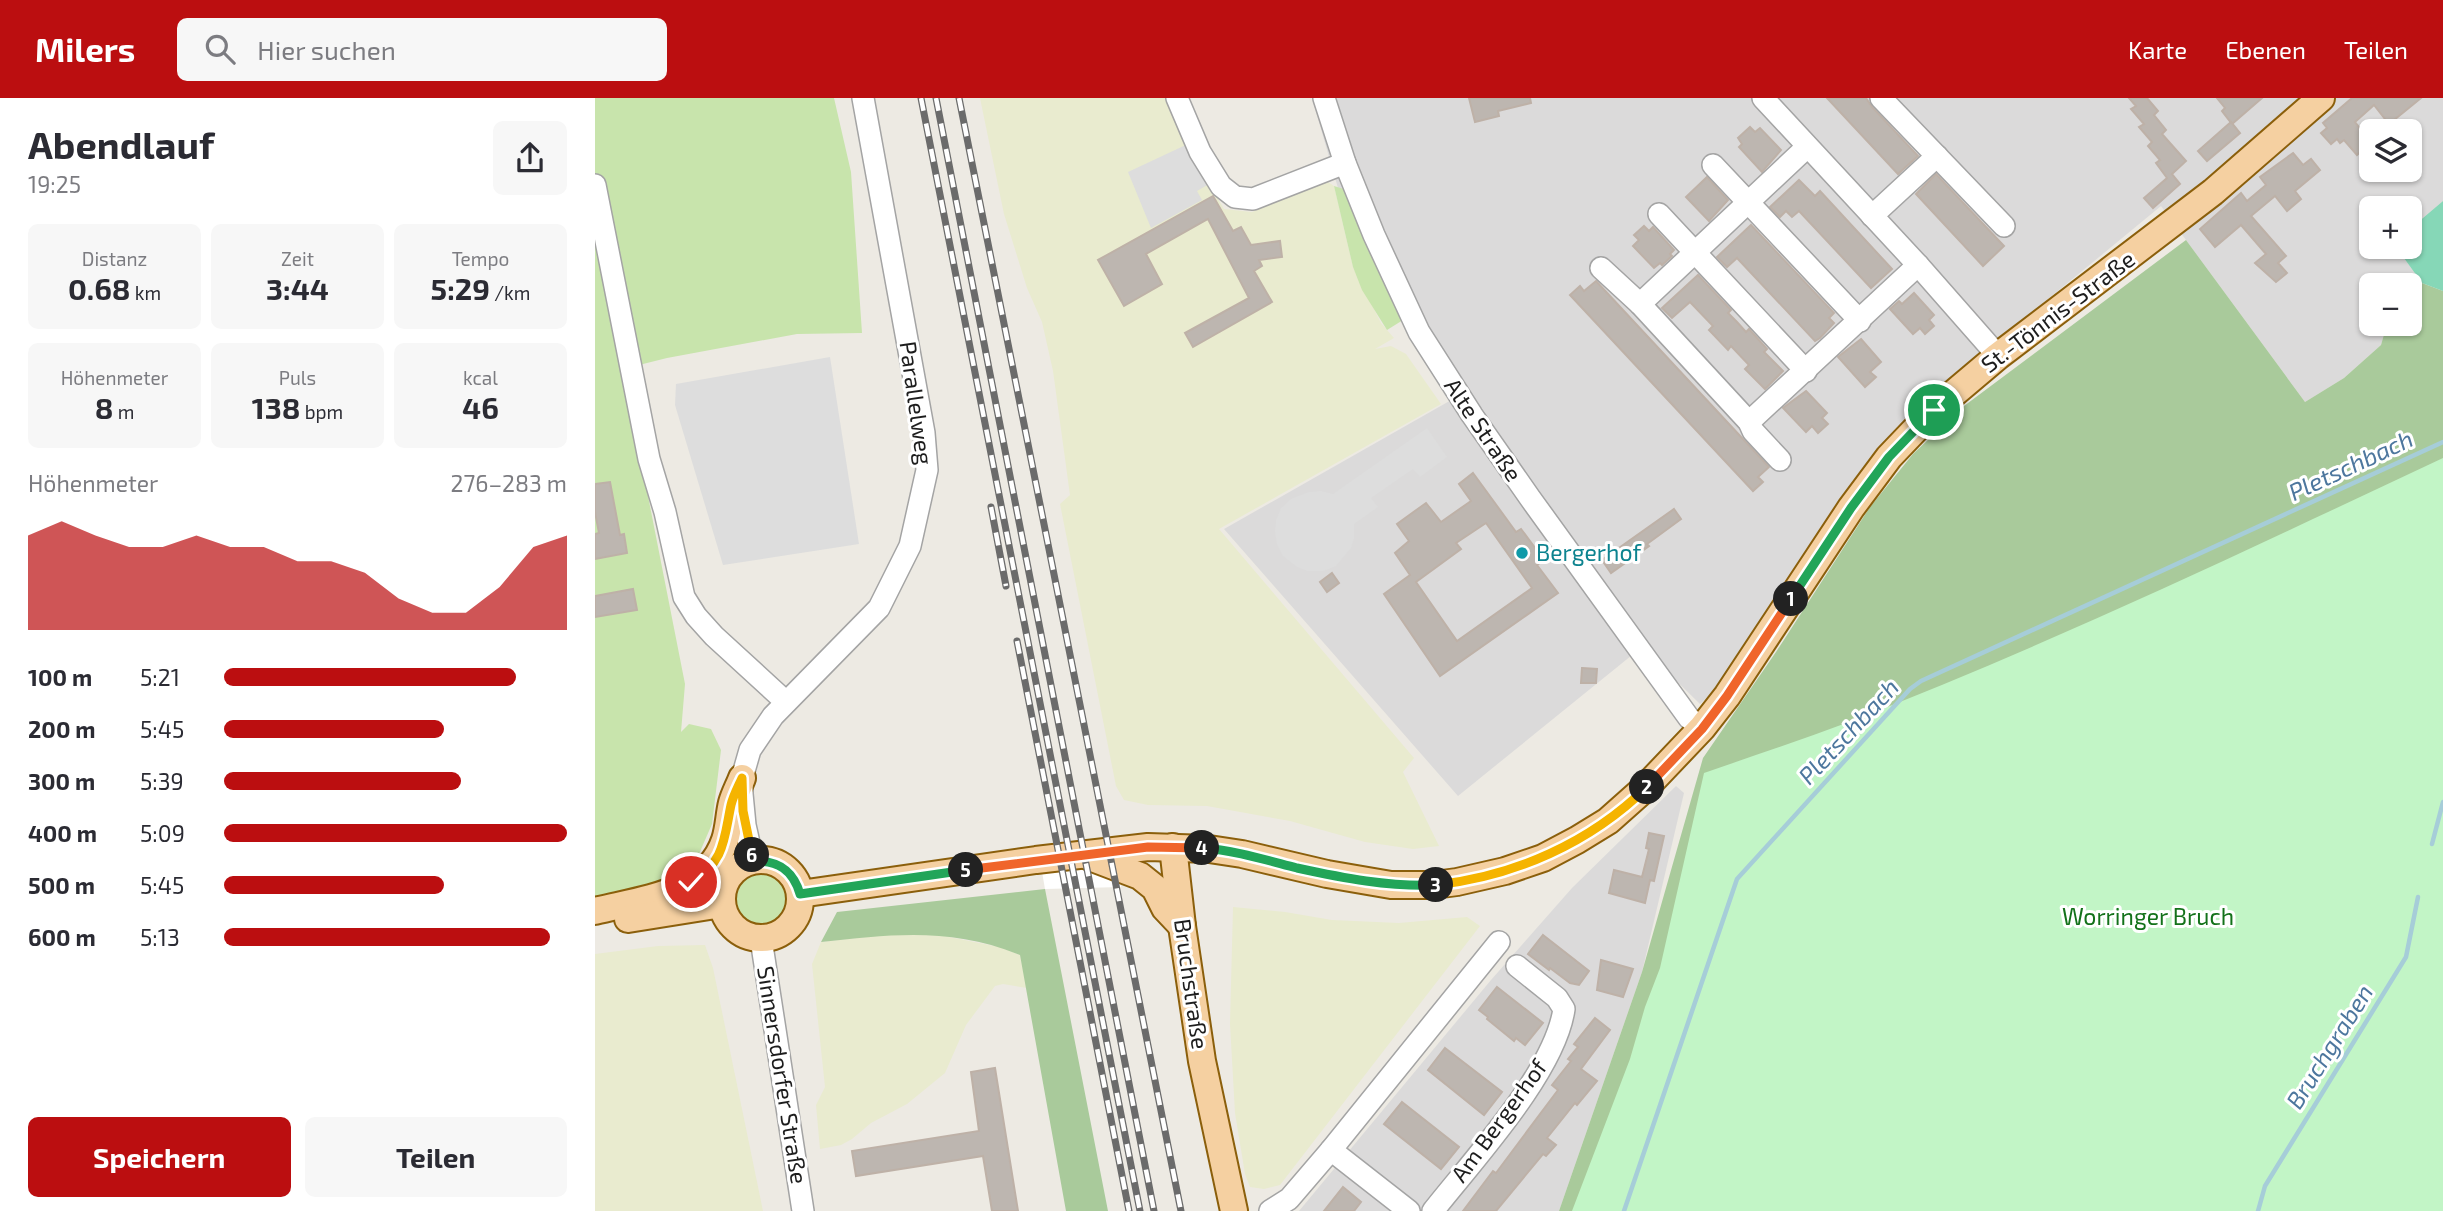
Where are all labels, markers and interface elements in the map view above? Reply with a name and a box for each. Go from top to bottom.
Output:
search box [177,18,667,81]
text: Milers [35,29,135,69]
icon: search [201,30,239,68]
text: Hier suchen [257,34,396,65]
text: Karte [2128,35,2187,64]
text: Ebenen [2225,35,2306,64]
text: Teilen [2344,35,2408,64]
map controls [2359,119,2422,336]
button: layers [2359,119,2422,182]
text: Abendlauf [28,121,214,167]
button: share [493,121,567,195]
text: 19:25 [28,170,81,198]
button: + [2359,196,2422,259]
street label: St.-Tönnis-Straße [1975,244,2140,378]
text: Distanz [82,247,147,270]
text: Zeit [281,247,314,270]
text: Tempo [452,247,509,270]
text: 0.68 [68,270,131,306]
text: 3:44 [266,270,329,306]
text: 5:29 [431,270,490,306]
button: − [2359,273,2422,336]
text: km [131,281,161,304]
text: /km [490,281,530,304]
street label: Parallelweg [894,339,940,467]
text: Höhenmeter [61,366,168,389]
text: Puls [279,366,316,389]
text: kcal [463,366,498,389]
street label: Alte Straße [1439,372,1529,486]
pin [1904,380,1964,440]
text: 8 [95,389,113,425]
text: 138 [252,389,300,425]
text: 46 [462,389,499,425]
icon: arrive [1915,391,1953,429]
text: m [113,400,134,423]
text: bpm [300,400,343,423]
water label: Pletschbach [2284,423,2417,506]
text: Höhenmeter [28,469,158,497]
text: 276–283 m [451,469,567,497]
place label: Bergerhof [1536,538,1642,566]
marker: Bergerhof [1514,545,1530,561]
pin: 1 [1773,582,1809,616]
text: 1 [1786,587,1795,610]
text: 100 m [28,663,92,691]
text: 5:21 [140,663,180,691]
water label: Pletschbach [1792,672,1904,790]
text: 200 m [28,715,96,743]
text: 5:45 [140,715,184,743]
text: 300 m [28,767,95,795]
text: 5:39 [140,767,184,795]
pin: 2 [1629,770,1665,804]
text: 2 [1641,775,1652,798]
text: 400 m [28,819,97,847]
text: 5:09 [140,819,185,847]
pin: 4 [1185,830,1219,866]
text: 4 [1195,836,1208,859]
pin: 6 [735,838,769,872]
text: 6 [746,843,757,866]
pin [661,852,721,912]
pin: 5 [949,852,983,888]
text: 5 [960,858,971,881]
icon: check [672,863,710,901]
pin: 3 [1419,868,1453,902]
text: 500 m [28,871,95,899]
text: 5:45 [140,871,184,899]
text: 3 [1430,873,1441,896]
park label: Worringer Bruch [2062,902,2234,930]
street label: Bruchstraße [1169,917,1215,1051]
text: 600 m [28,923,96,951]
text: 5:13 [140,923,180,951]
street label: Sinnersdorfer Straße [752,964,814,1186]
water label: Bruchgraben [2279,979,2378,1114]
street label: Am Bergerhof [1444,1053,1553,1187]
button: Speichern [28,1117,291,1197]
button: Teilen [305,1117,567,1197]

